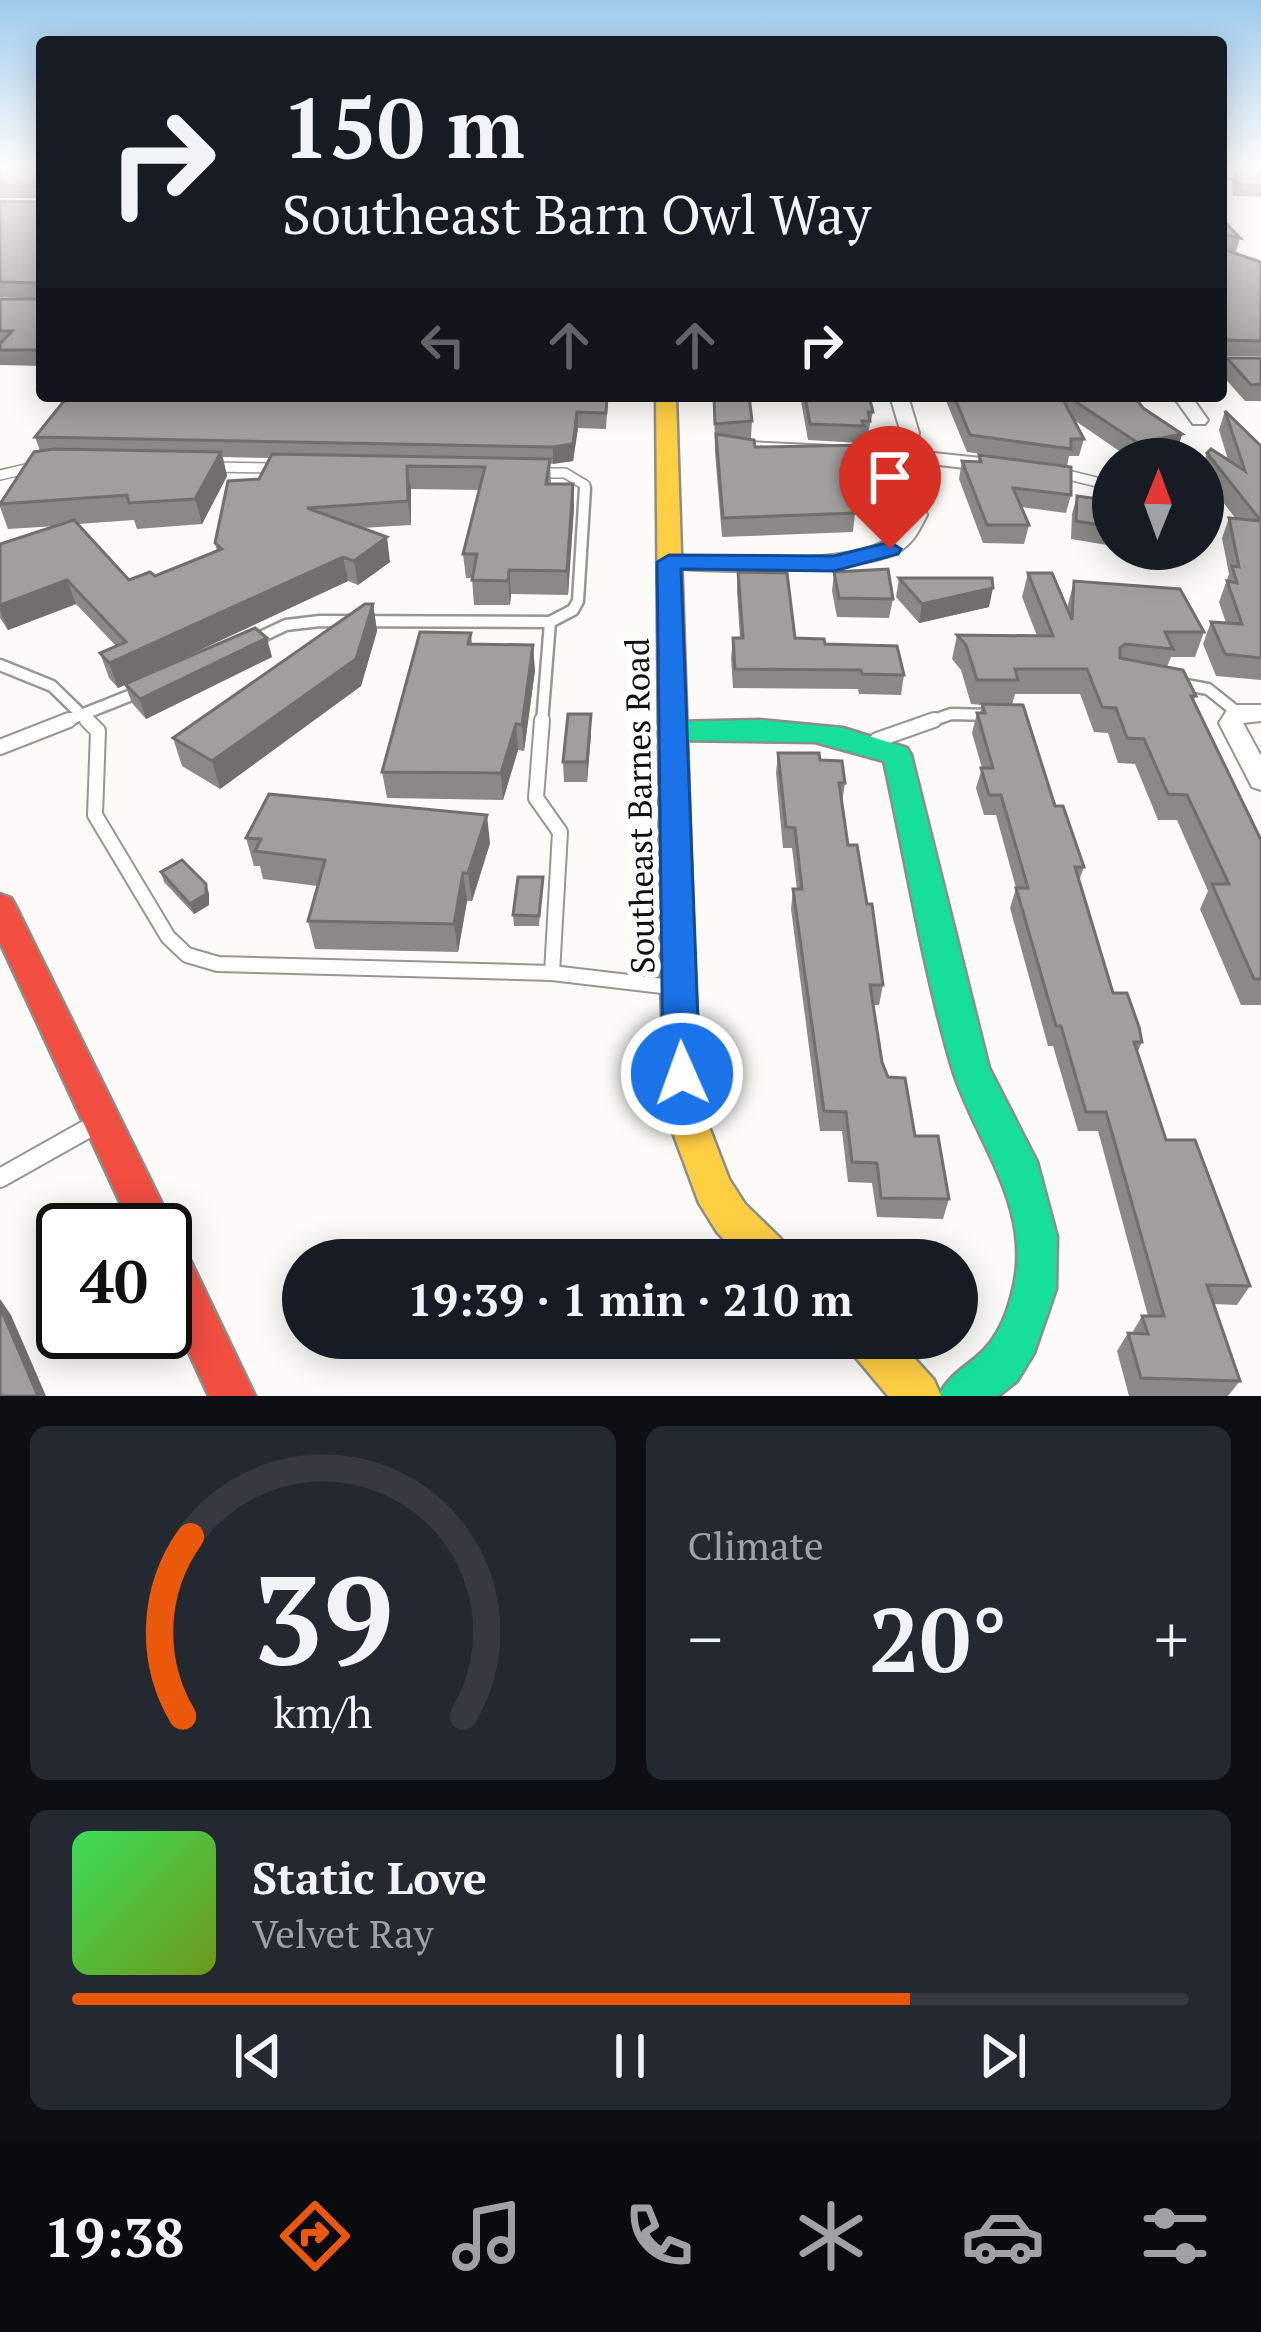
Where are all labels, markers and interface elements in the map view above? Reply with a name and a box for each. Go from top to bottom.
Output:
text: 150 m [282,71,525,182]
icon: right [84,84,240,240]
text: Southeast Barn Owl Way [282,178,871,249]
icon: left [410,312,476,378]
icon: ahead [536,312,602,378]
icon: ahead [662,312,728,378]
icon: right [788,312,854,378]
pin [839,426,941,549]
north arrow [1092,438,1224,570]
map controls [1092,438,1224,570]
icon: arrive [857,444,923,510]
street label: Southeast Barnes Road [615,638,663,974]
position arrow [619,1011,745,1137]
speed limit sign: 40 [36,1203,192,1359]
text: 19:39 · 1 min · 210 m [407,1269,853,1329]
text: Climate [688,1519,824,1571]
text: 39 [252,1535,393,1701]
text: 20° [869,1578,1008,1698]
text: − [688,1594,723,1682]
text: + [1154,1594,1189,1682]
text: km/h [273,1683,372,1740]
text: Static Love [252,1847,487,1907]
text: Velvet Ray [252,1907,433,1959]
icon: previous [225,2023,291,2089]
icon: pause [597,2023,663,2089]
icon: next [970,2023,1036,2089]
icon: directions [273,2194,357,2278]
icon: music [445,2194,529,2278]
icon: phone [617,2194,701,2278]
icon: climate [789,2194,873,2278]
icon: car [961,2194,1045,2278]
icon: filters [1133,2194,1217,2278]
text: 19:38 [44,2201,185,2272]

